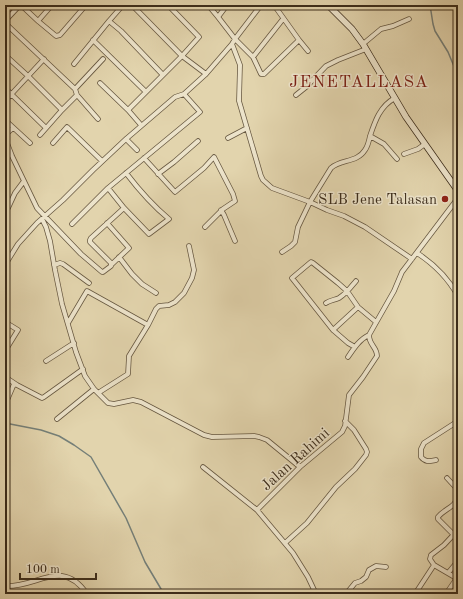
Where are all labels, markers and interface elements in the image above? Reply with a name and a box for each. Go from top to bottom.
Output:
district label: JENETALLASA [289,74,429,91]
place label: SLB Jene Talasan [318,193,437,208]
marker: SLB Jene Talasan [440,194,450,204]
street label: Jalan Rahimi [259,426,333,494]
scale bar [20,555,96,581]
text: 100 m [26,564,60,576]

